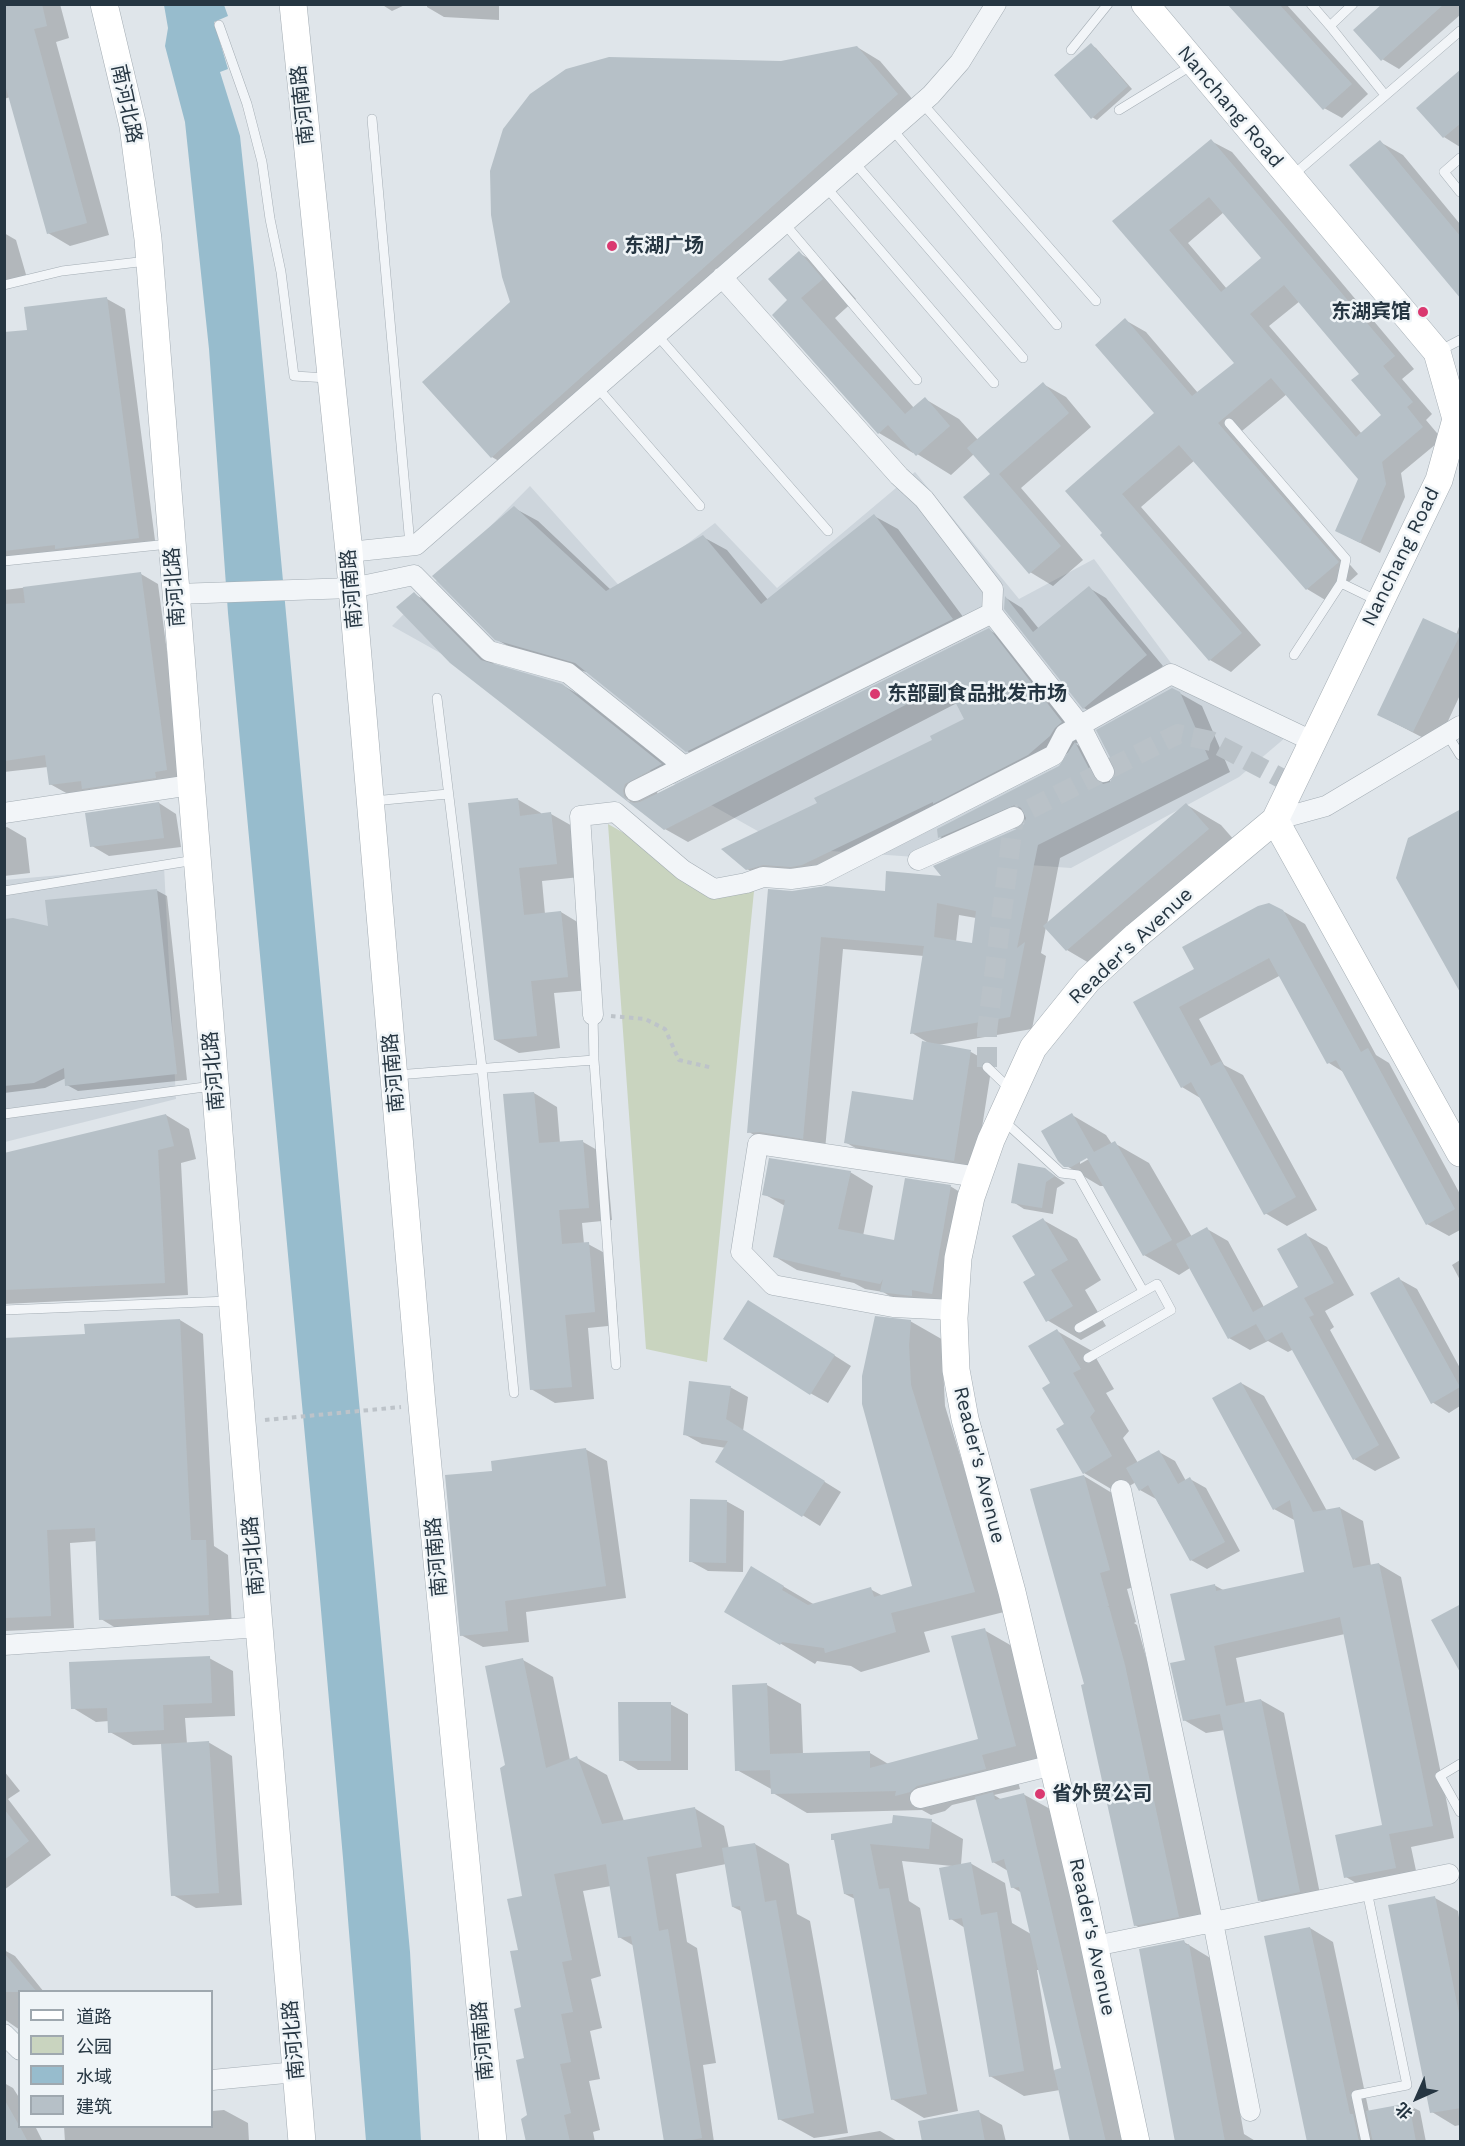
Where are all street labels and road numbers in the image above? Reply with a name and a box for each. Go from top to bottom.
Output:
street label: Nanchang Road [1172,41,1288,173]
street label: 南河北路 [106,62,146,146]
street label: 南河南路 [287,64,319,146]
street label: Nanchang Road [1357,484,1445,630]
street label: 南河北路 [160,546,190,628]
street label: 南河南路 [337,548,367,630]
street label: Reader's Avenue [1064,882,1198,1010]
street label: 南河北路 [199,1030,229,1112]
street label: 南河南路 [379,1032,409,1114]
street label: Reader's Avenue [948,1384,1010,1546]
street label: 南河北路 [239,1515,269,1597]
street label: 南河南路 [422,1516,452,1598]
street label: Reader's Avenue [1064,1856,1120,2018]
street label: 南河北路 [279,1999,309,2081]
street label: 南河南路 [468,2000,498,2082]

